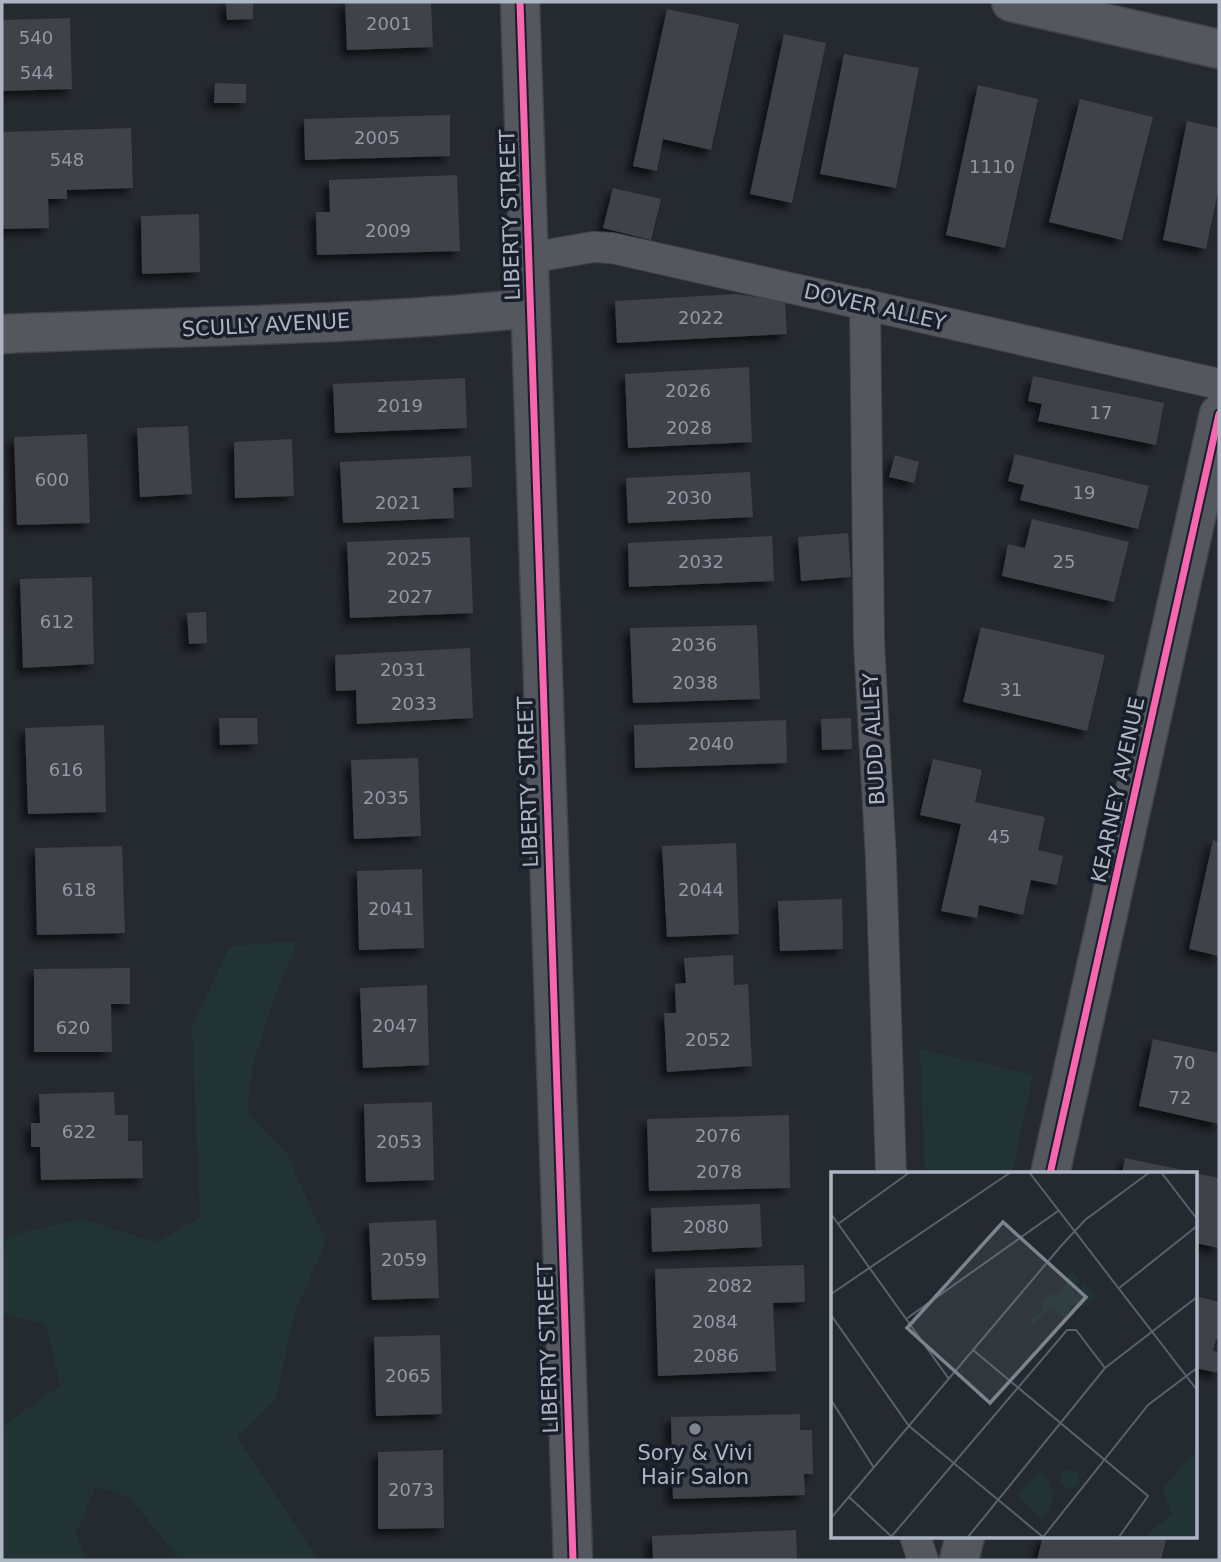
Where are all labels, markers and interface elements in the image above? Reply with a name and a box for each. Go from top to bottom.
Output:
house number: 2001 [366,13,412,34]
house number: 540 [19,27,53,48]
house number: 544 [20,62,54,83]
house number: 2005 [354,127,400,148]
street label: LIBERTY STREET [495,129,525,301]
house number: 548 [50,149,84,170]
house number: 1110 [969,156,1015,177]
house number: 2009 [365,220,411,241]
street label: DOVER ALLEY [802,279,949,335]
house number: 2022 [678,307,724,328]
street label: SCULLY AVENUE [181,309,351,341]
house number: 2026 [665,380,711,401]
house number: 2019 [377,395,423,416]
house number: 17 [1090,402,1112,423]
house number: 2028 [666,417,712,438]
house number: 600 [35,469,69,490]
house number: 19 [1073,482,1095,503]
house number: 2030 [666,487,712,508]
house number: 2021 [375,492,421,513]
house number: 2025 [386,548,432,569]
house number: 2032 [678,551,724,572]
house number: 25 [1053,551,1075,572]
house number: 2027 [387,586,433,607]
house number: 612 [40,611,74,632]
house number: 2036 [671,634,717,655]
house number: 2031 [380,659,426,680]
house number: 2038 [672,672,718,693]
street label: BUDD ALLEY [859,672,889,806]
house number: 31 [1000,679,1022,700]
house number: 2033 [391,693,437,714]
street label: KEARNEY AVENUE [1087,695,1149,885]
street label: LIBERTY STREET [513,696,543,868]
house number: 2040 [688,733,734,754]
house number: 616 [49,759,83,780]
house number: 2035 [363,787,409,808]
house number: 45 [988,826,1010,847]
house number: 618 [62,879,96,900]
house number: 2044 [678,879,724,900]
house number: 2041 [368,898,414,919]
house number: 2047 [372,1015,418,1036]
house number: 620 [56,1017,90,1038]
house number: 2052 [685,1029,731,1050]
house number: 70 [1173,1052,1195,1073]
house number: 72 [1169,1087,1191,1108]
house number: 622 [62,1121,96,1142]
house number: 2076 [695,1125,741,1146]
house number: 2053 [376,1131,422,1152]
house number: 2078 [696,1161,742,1182]
inset map [831,1172,1196,1538]
house number: 2080 [683,1216,729,1237]
house number: 2059 [381,1249,427,1270]
street label: LIBERTY STREET [533,1262,563,1434]
house number: 2082 [707,1275,753,1296]
house number: 2084 [692,1311,738,1332]
house number: 2086 [693,1345,739,1366]
house number: 2065 [385,1365,431,1386]
marker: Sory & Vivi Hair Salon [687,1421,703,1437]
place label: Sory & Vivi Hair Salon [638,1441,752,1489]
house number: 2073 [388,1479,434,1500]

